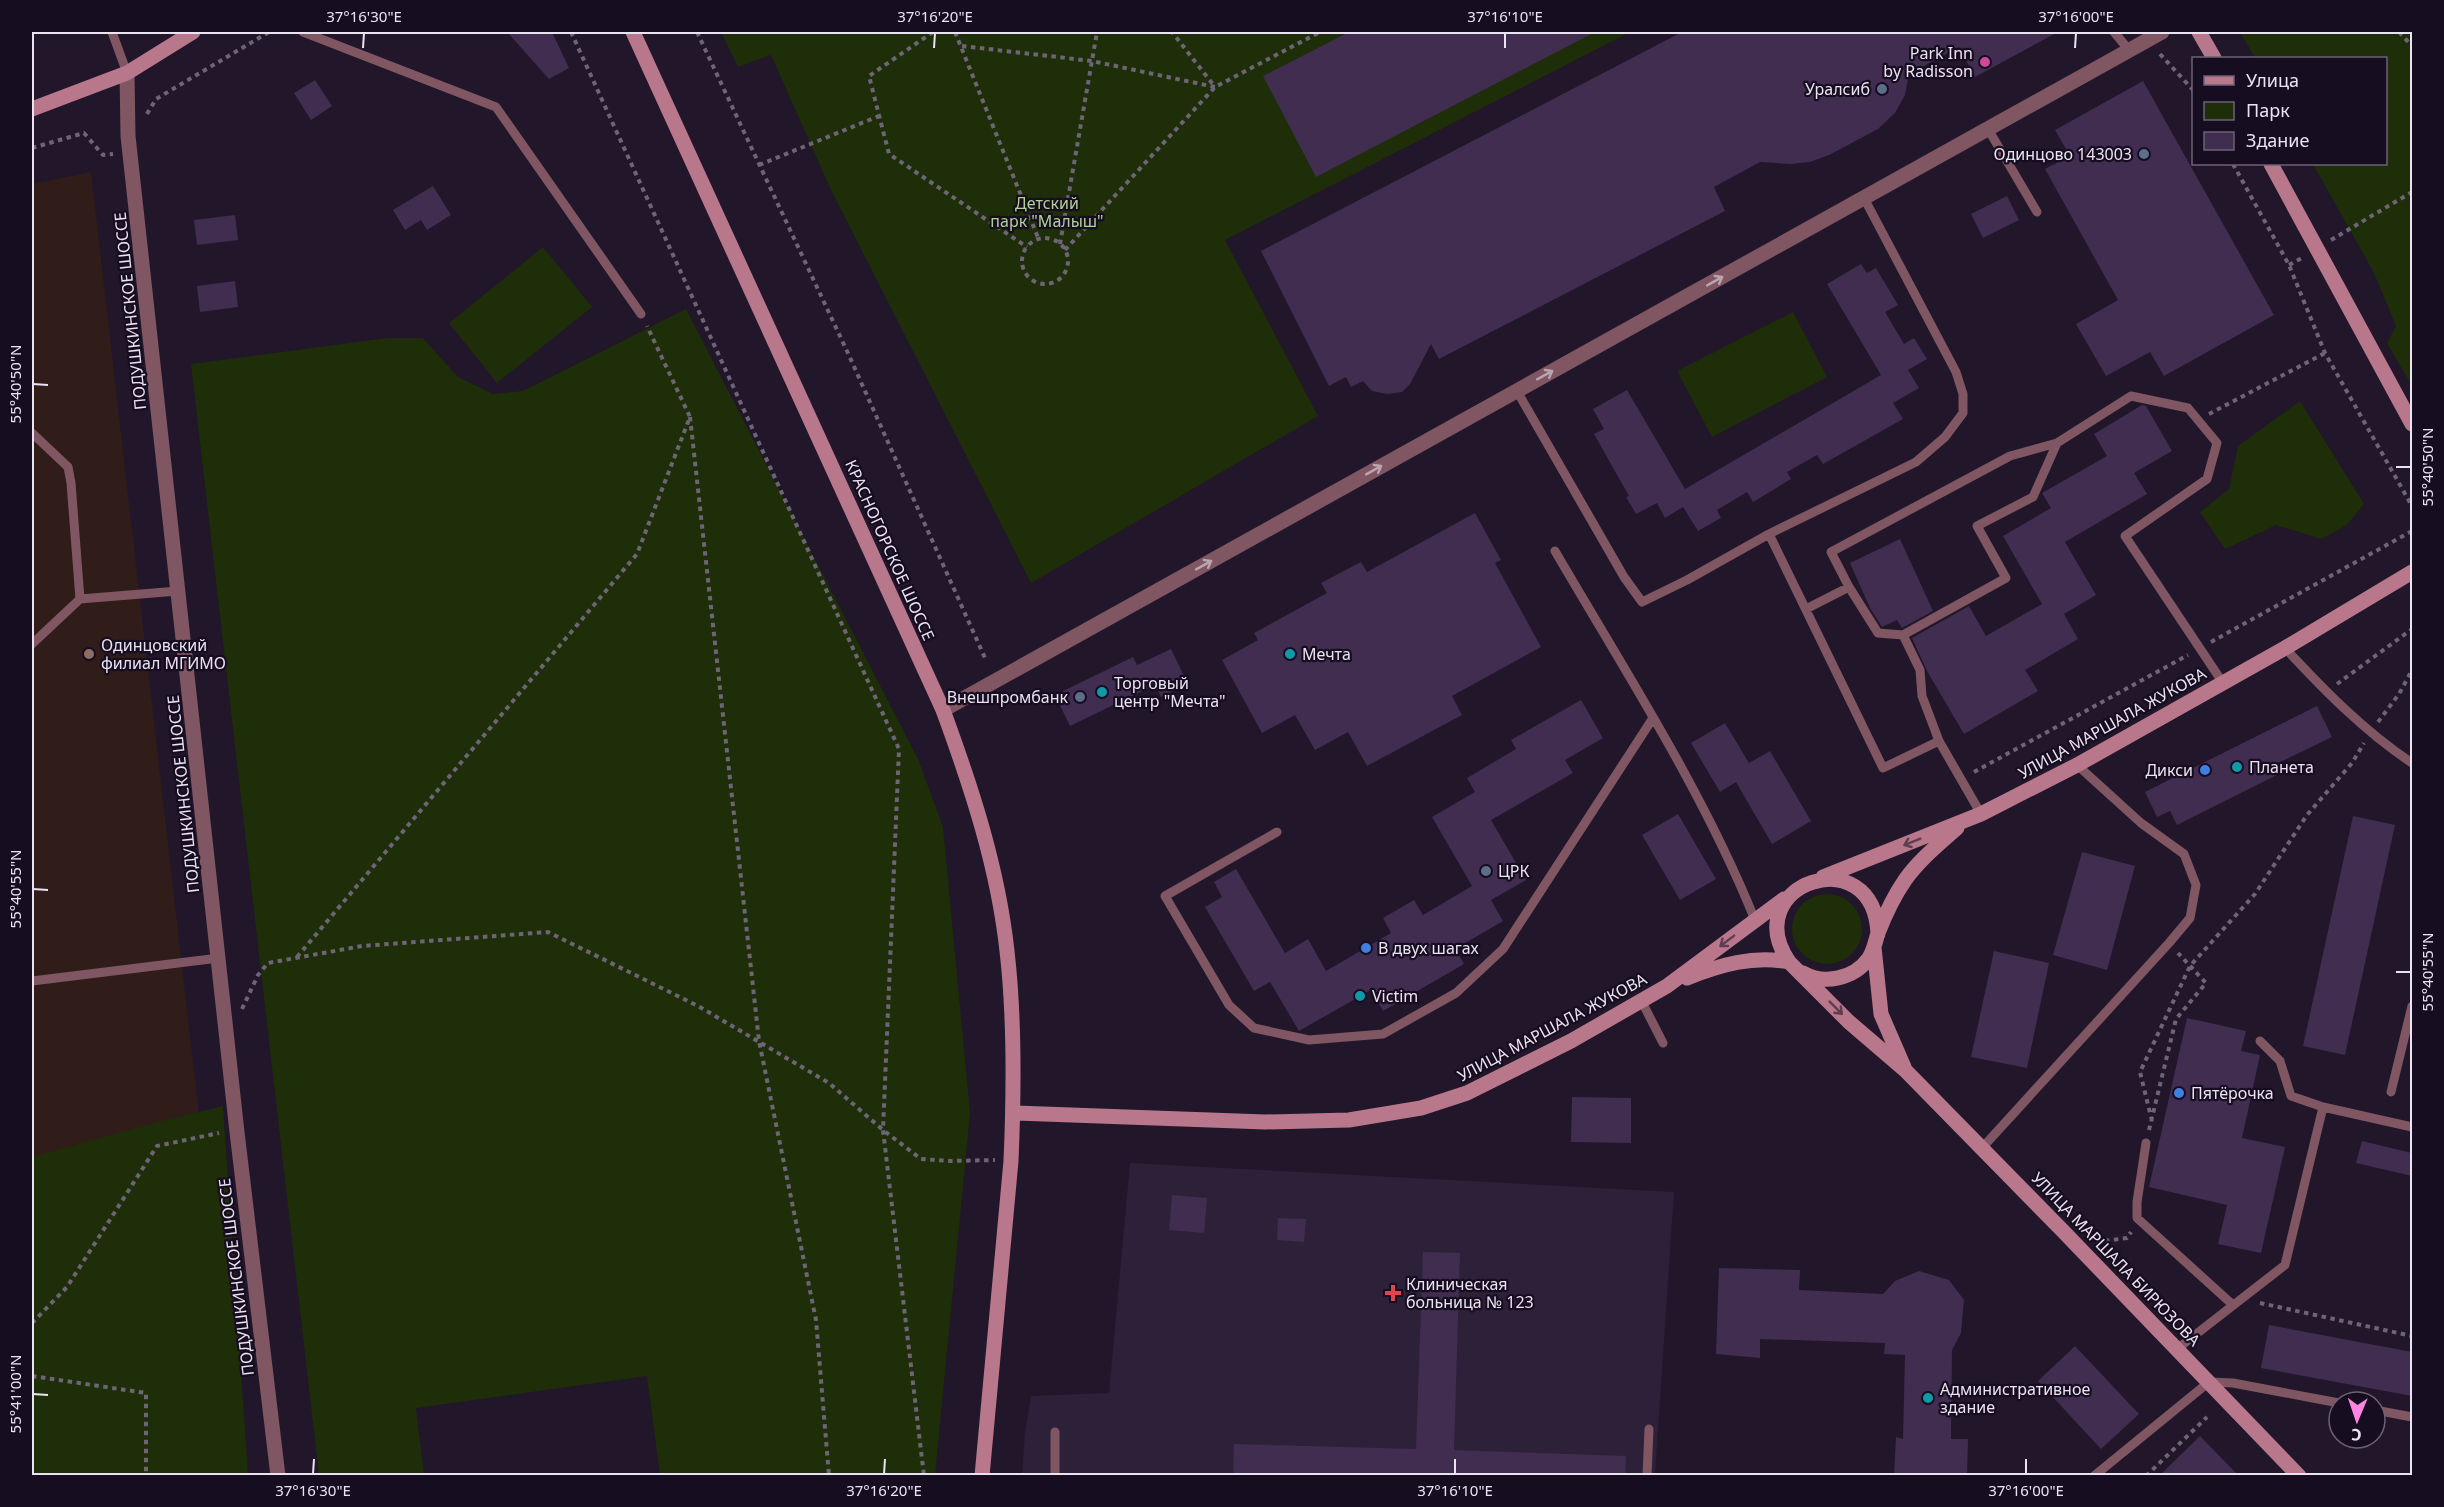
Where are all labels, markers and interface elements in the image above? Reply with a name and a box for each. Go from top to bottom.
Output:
text: 37°16'30"E [326,6,402,26]
text: 37°16'20"E [897,6,973,26]
text: 37°16'10"E [1467,6,1543,26]
text: 37°16'00"E [2038,6,2114,26]
place label: Park Inn by Radisson [1883,42,1973,82]
marker: Park Inn by Radisson [1978,55,1992,69]
legend [2192,57,2387,165]
text: Улица [2246,68,2299,92]
place label: Уралсиб [1805,78,1870,100]
marker: Уралсиб [1875,82,1889,96]
text: Парк [2246,98,2290,122]
text: Здание [2246,128,2310,152]
place label: Одинцово 143003 [1994,143,2132,165]
marker: Одинцово 143003 [2137,147,2151,161]
park label: Детский парк "Малыш" [990,192,1104,232]
street label: ПОДУШКИНСКОЕ ШОССЕ [109,211,151,411]
one-way arrow [1706,275,1723,287]
text: 55°40'50"N [5,345,25,423]
one-way arrow [1536,369,1553,381]
text: 55°40'50"N [2417,428,2437,506]
street label: КРАСНОГОРСКОЕ ШОССЕ [840,456,940,644]
one-way arrow [1365,464,1383,475]
one-way arrow [1195,559,1212,571]
place label: Одинцовский филиал МГИМО [101,634,226,674]
place label: Мечта [1302,643,1351,665]
marker: Одинцовский филиал МГИМО [82,647,96,661]
marker: Мечта [1283,647,1297,661]
street label: УЛИЦА МАРШАЛА ЖУКОВА [2014,662,2210,784]
place label: Торговый центр "Мечта" [1114,672,1226,712]
marker: Торговый центр "Мечта" [1095,685,1109,699]
place label: Внешпромбанк [947,686,1068,708]
marker: Внешпромбанк [1073,690,1087,704]
street label: ПОДУШКИНСКОЕ ШОССЕ [162,694,204,894]
place label: Планета [2249,756,2314,778]
place label: Дикси [2145,759,2193,781]
marker: Планета [2230,760,2244,774]
marker: Дикси [2198,763,2212,777]
one-way arrow [1903,837,1921,848]
text: 55°40'55"N [5,850,25,928]
place label: ЦРК [1498,860,1530,882]
marker: ЦРК [1479,864,1493,878]
text: 55°40'55"N [2417,933,2437,1011]
one-way arrow [1720,935,1736,947]
place label: В двух шагах [1378,937,1479,959]
marker: В двух шагах [1359,941,1373,955]
street label: УЛИЦА МАРШАЛА ЖУКОВА [1454,967,1651,1086]
place label: Victim [1372,985,1418,1007]
marker: Victim [1353,989,1367,1003]
one-way arrow [1828,1001,1843,1015]
place label: Пятёрочка [2191,1082,2274,1104]
marker: Пятёрочка [2172,1086,2186,1100]
street label: УЛИЦА МАРШАЛА БИРЮЗОВА [2027,1167,2206,1351]
street label: ПОДУШКИНСКОЕ ШОССЕ [213,1177,259,1377]
place label: Клиническая больница № 123 [1406,1273,1534,1313]
marker: Клиническая больница № 123 [1384,1284,1402,1302]
text: 55°41'00"N [5,1355,25,1433]
place label: Административное здание [1940,1378,2090,1418]
north arrow [2327,1390,2387,1450]
marker: Административное здание [1921,1391,1935,1405]
text: С [2351,1424,2362,1446]
text: 37°16'30"E [275,1480,351,1500]
text: 37°16'20"E [846,1480,922,1500]
text: 37°16'10"E [1417,1480,1493,1500]
text: 37°16'00"E [1988,1480,2064,1500]

